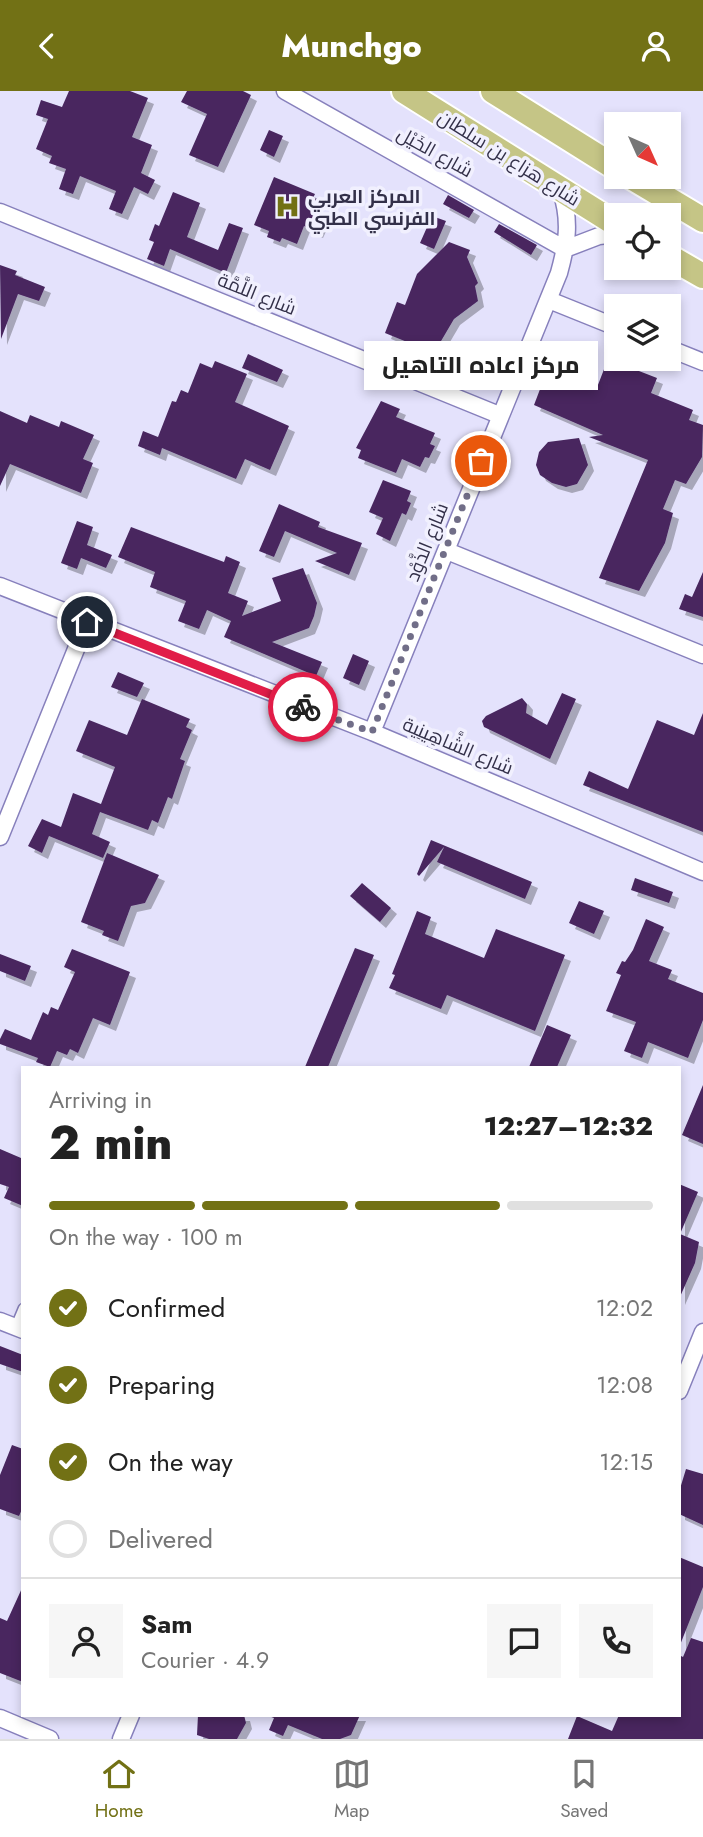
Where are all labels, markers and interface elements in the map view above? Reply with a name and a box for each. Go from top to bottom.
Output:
text: Munchgo [281,23,422,69]
icon: back [28,27,66,65]
icon: person [637,27,675,65]
street label: شارع هزاع بن سلطان [433,103,585,213]
north arrow [604,112,681,189]
map controls [604,112,681,371]
street label: شارع الخَيْل [392,120,478,184]
place label: المركز العربي الفرنسي الطبي [308,183,436,234]
hospital icon: المركز العربي الفرنسي الطبي [274,193,302,221]
button: locate [604,203,681,280]
street label: شارع اللَّمَّة [214,266,300,322]
button: layers [604,294,681,371]
callout: مركز اعاده التاهيل [364,342,598,391]
text: مركز اعاده التاهيل [382,348,580,382]
pin [451,431,511,491]
icon: bag [462,442,500,480]
street label: شارع الذَّوْد [399,499,455,585]
pin [57,592,117,652]
icon: home [68,603,106,641]
courier [268,672,338,742]
icon: bike [284,688,322,726]
street label: شارع الشَّاهِينِية [399,710,518,781]
text: Arriving in [49,1083,152,1117]
text: 12:27–12:32 [484,1107,653,1145]
text: 2 min [49,1110,173,1176]
text: On the way · 100 m [49,1220,243,1254]
icon: check [49,1289,87,1327]
text: Confirmed [108,1289,225,1327]
text: 12:02 [596,1291,653,1325]
icon: check [49,1366,87,1404]
text: Preparing [108,1366,215,1404]
text: 12:08 [596,1368,653,1402]
icon: check [49,1443,87,1481]
text: On the way [108,1443,233,1481]
text: 12:15 [599,1445,653,1479]
text: Delivered [108,1520,213,1558]
button: person [49,1604,123,1678]
button: chat [487,1604,561,1678]
button: phone [579,1604,653,1678]
text: Sam [141,1605,193,1643]
text: Courier · 4.9 [141,1643,269,1677]
tab: Home [95,1755,143,1824]
tab: Map [333,1755,371,1824]
tab: Saved [560,1755,608,1824]

